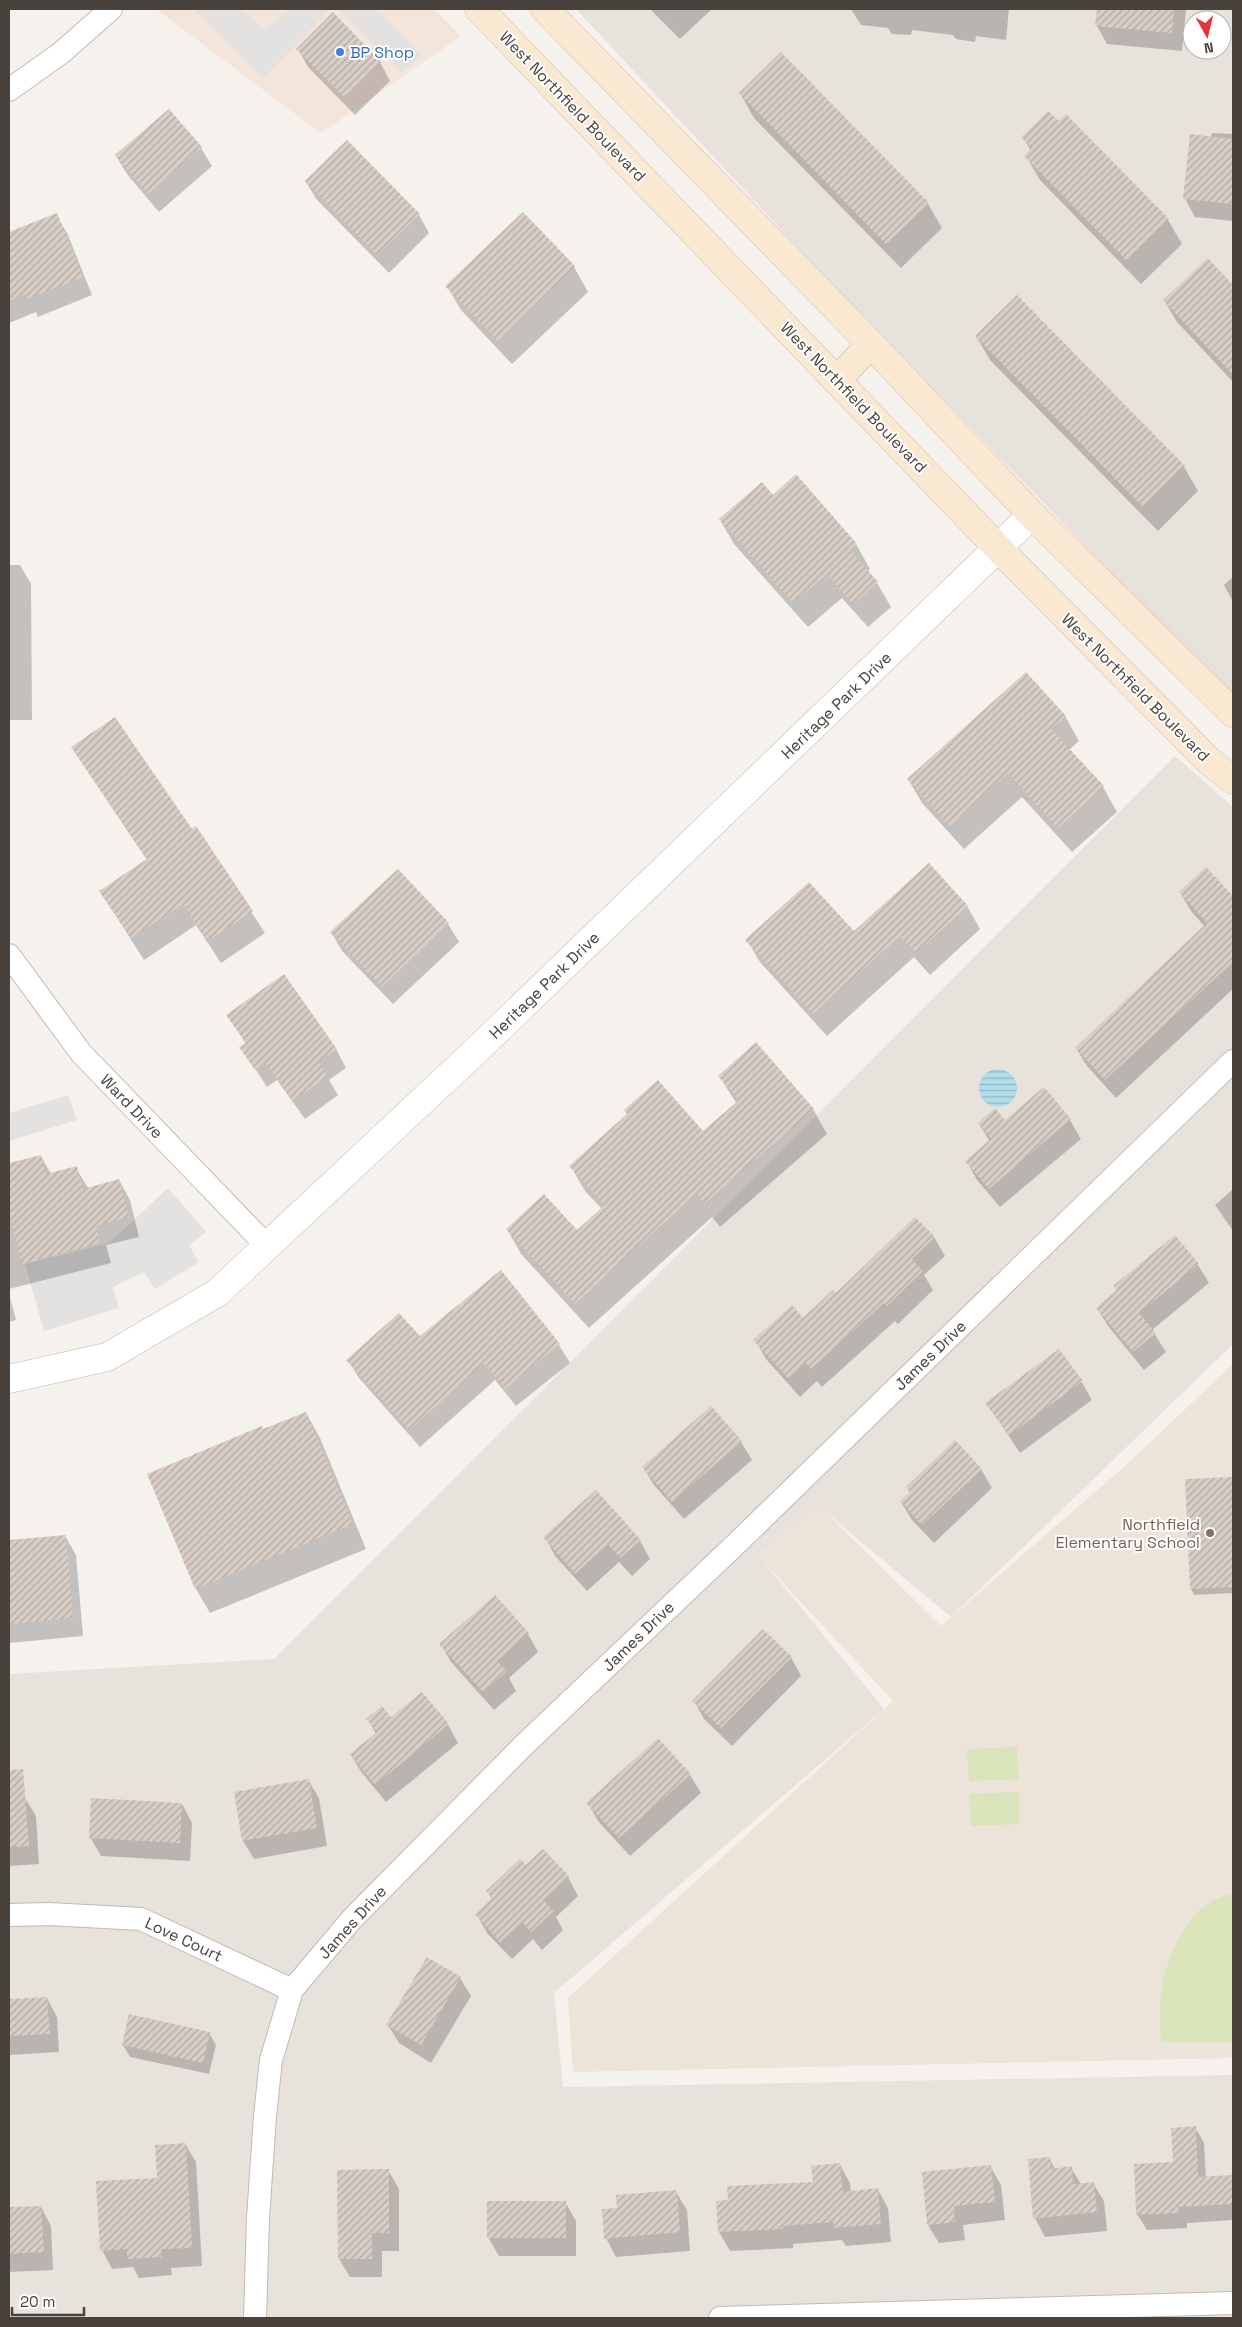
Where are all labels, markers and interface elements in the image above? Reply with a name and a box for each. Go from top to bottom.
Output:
north arrow [1182,10,1232,60]
street label: West Northfield Boulevard [495,26,650,186]
text: N [1203,38,1215,57]
place label: BP Shop [350,42,414,63]
marker: BP Shop [334,46,346,58]
street label: West Northfield Boulevard [776,317,931,477]
street label: West Northfield Boulevard [1057,609,1214,766]
street label: Heritage Park Drive [777,647,896,764]
street label: Heritage Park Drive [485,927,604,1044]
street label: Ward Drive [96,1070,168,1143]
street label: James Drive [890,1316,971,1395]
place label: Northfield Elementary School [1055,1514,1200,1553]
marker: Northfield Elementary School [1204,1527,1216,1539]
street label: James Drive [598,1597,679,1676]
street label: James Drive [314,1881,391,1964]
street label: Love Court [142,1912,226,1967]
scale bar [12,2284,85,2316]
text: 20 m [20,2292,55,2311]

